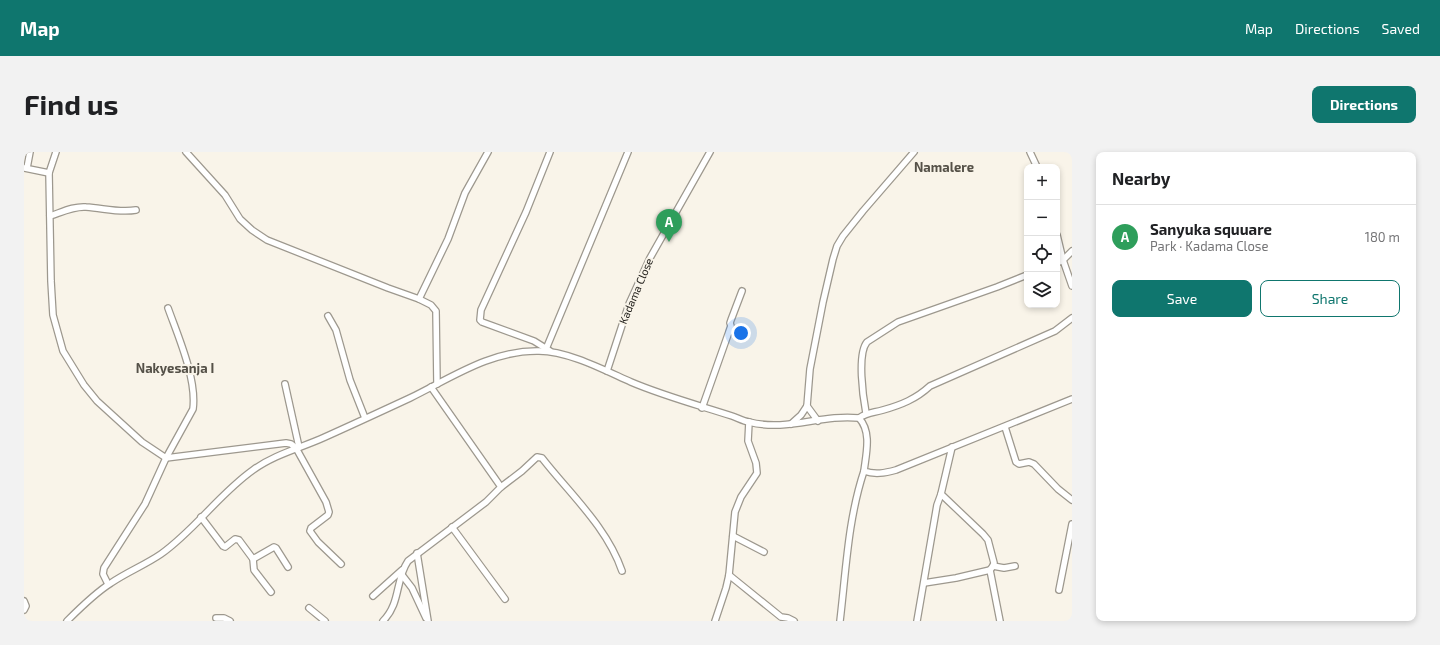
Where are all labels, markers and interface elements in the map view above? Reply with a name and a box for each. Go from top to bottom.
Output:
text: Map [20,17,60,40]
text: Map [1245,20,1273,37]
text: Directions [1295,20,1360,37]
text: Saved [1382,20,1420,37]
button: Directions [1312,86,1416,123]
text: Find us [24,87,118,121]
district label: Namalere [914,159,974,175]
map controls [1024,164,1060,308]
button: + [1024,164,1060,200]
text: Nearby [1112,168,1170,188]
button: − [1024,200,1060,236]
pin: A [656,209,682,242]
text: Sanyuka squuare [1150,220,1272,238]
text: A [1121,229,1129,245]
text: 180 m [1365,229,1400,245]
button: locate [1024,236,1060,272]
text: Park · Kadama Close [1150,238,1268,254]
street label: Kadama Close [616,256,655,326]
button: layers [1024,272,1060,308]
button: Save [1112,280,1252,317]
button: Share [1260,280,1400,317]
your location [731,323,751,343]
district label: Nakyesanja I [136,360,214,376]

